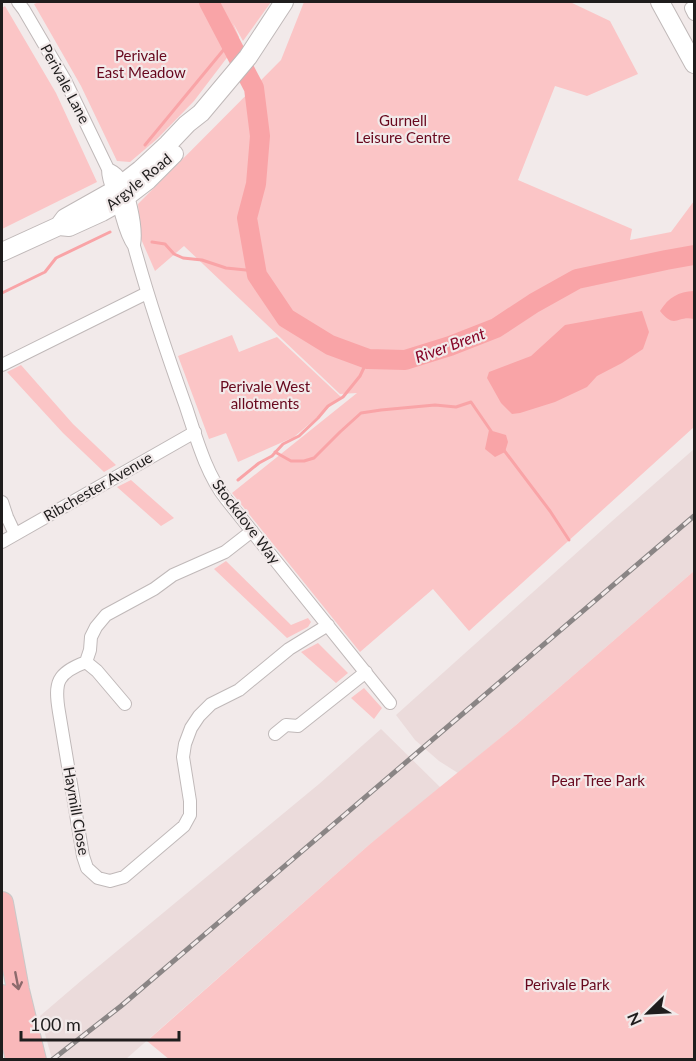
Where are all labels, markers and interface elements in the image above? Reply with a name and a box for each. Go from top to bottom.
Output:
street label: Perivale Lane [37,41,94,126]
park label: Perivale East Meadow [96,46,186,81]
park label: Gurnell Leisure Centre [356,111,451,146]
street label: Argyle Road [102,149,175,213]
water label: River Brent [412,323,488,366]
park label: Perivale West allotments [220,377,311,412]
street label: Ribchester Avenue [40,448,155,525]
street label: Stockdove Way [209,475,285,568]
street label: Haymill Close [60,765,94,857]
park label: Pear Tree Park [551,771,645,789]
one-way arrow [12,970,23,990]
park label: Perivale Park [524,975,610,993]
north arrow [618,983,678,1043]
scale bar [21,1004,178,1042]
text: N [623,1010,645,1029]
text: 100 m [30,1013,81,1035]

